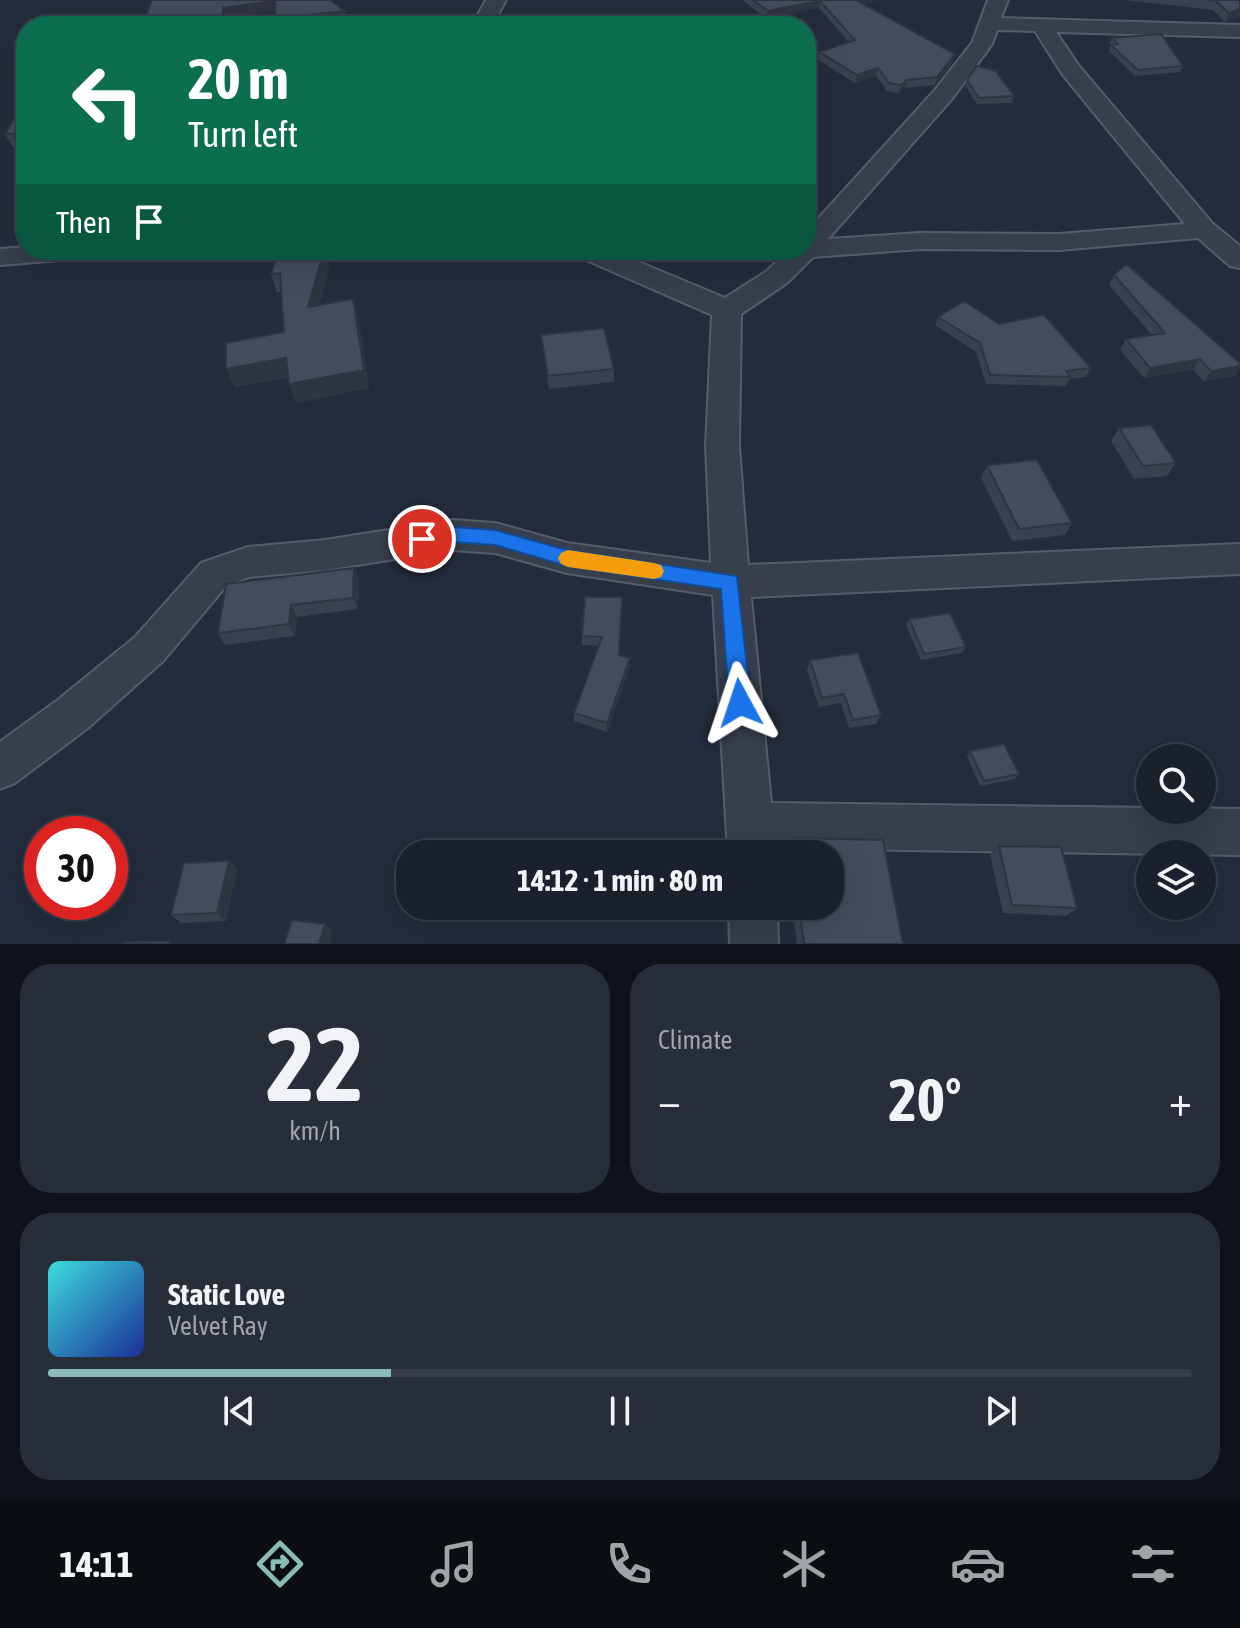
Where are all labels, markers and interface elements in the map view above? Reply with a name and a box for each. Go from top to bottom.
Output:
text: 20 m [188,47,289,111]
icon: left [56,48,160,152]
text: Turn left [188,113,298,155]
icon: arrive [127,200,171,244]
text: Then [56,205,111,239]
pin [388,505,456,573]
icon: arrive [400,517,444,561]
position arrow [698,661,782,745]
map controls [1136,744,1216,920]
button: search [1136,744,1216,824]
speed limit sign: 30 [24,816,128,920]
button: layers [1136,840,1216,920]
text: 14:12 · 1 min · 80 m [517,863,723,897]
text: 22 [266,1004,364,1123]
text: Climate [658,1025,732,1055]
text: 20° [889,1065,961,1134]
text: − [658,1075,681,1125]
text: + [1169,1075,1192,1125]
text: km/h [289,1116,341,1146]
text: Static Love [168,1277,285,1311]
text: Velvet Ray [168,1311,268,1341]
icon: previous [217,1389,261,1433]
icon: pause [598,1389,642,1433]
icon: next [979,1389,1023,1433]
icon: directions [252,1536,308,1592]
icon: music [426,1536,482,1592]
icon: phone [601,1536,657,1592]
icon: climate [776,1536,832,1592]
icon: car [950,1536,1006,1592]
icon: filters [1125,1536,1181,1592]
text: 14:11 [59,1543,133,1585]

